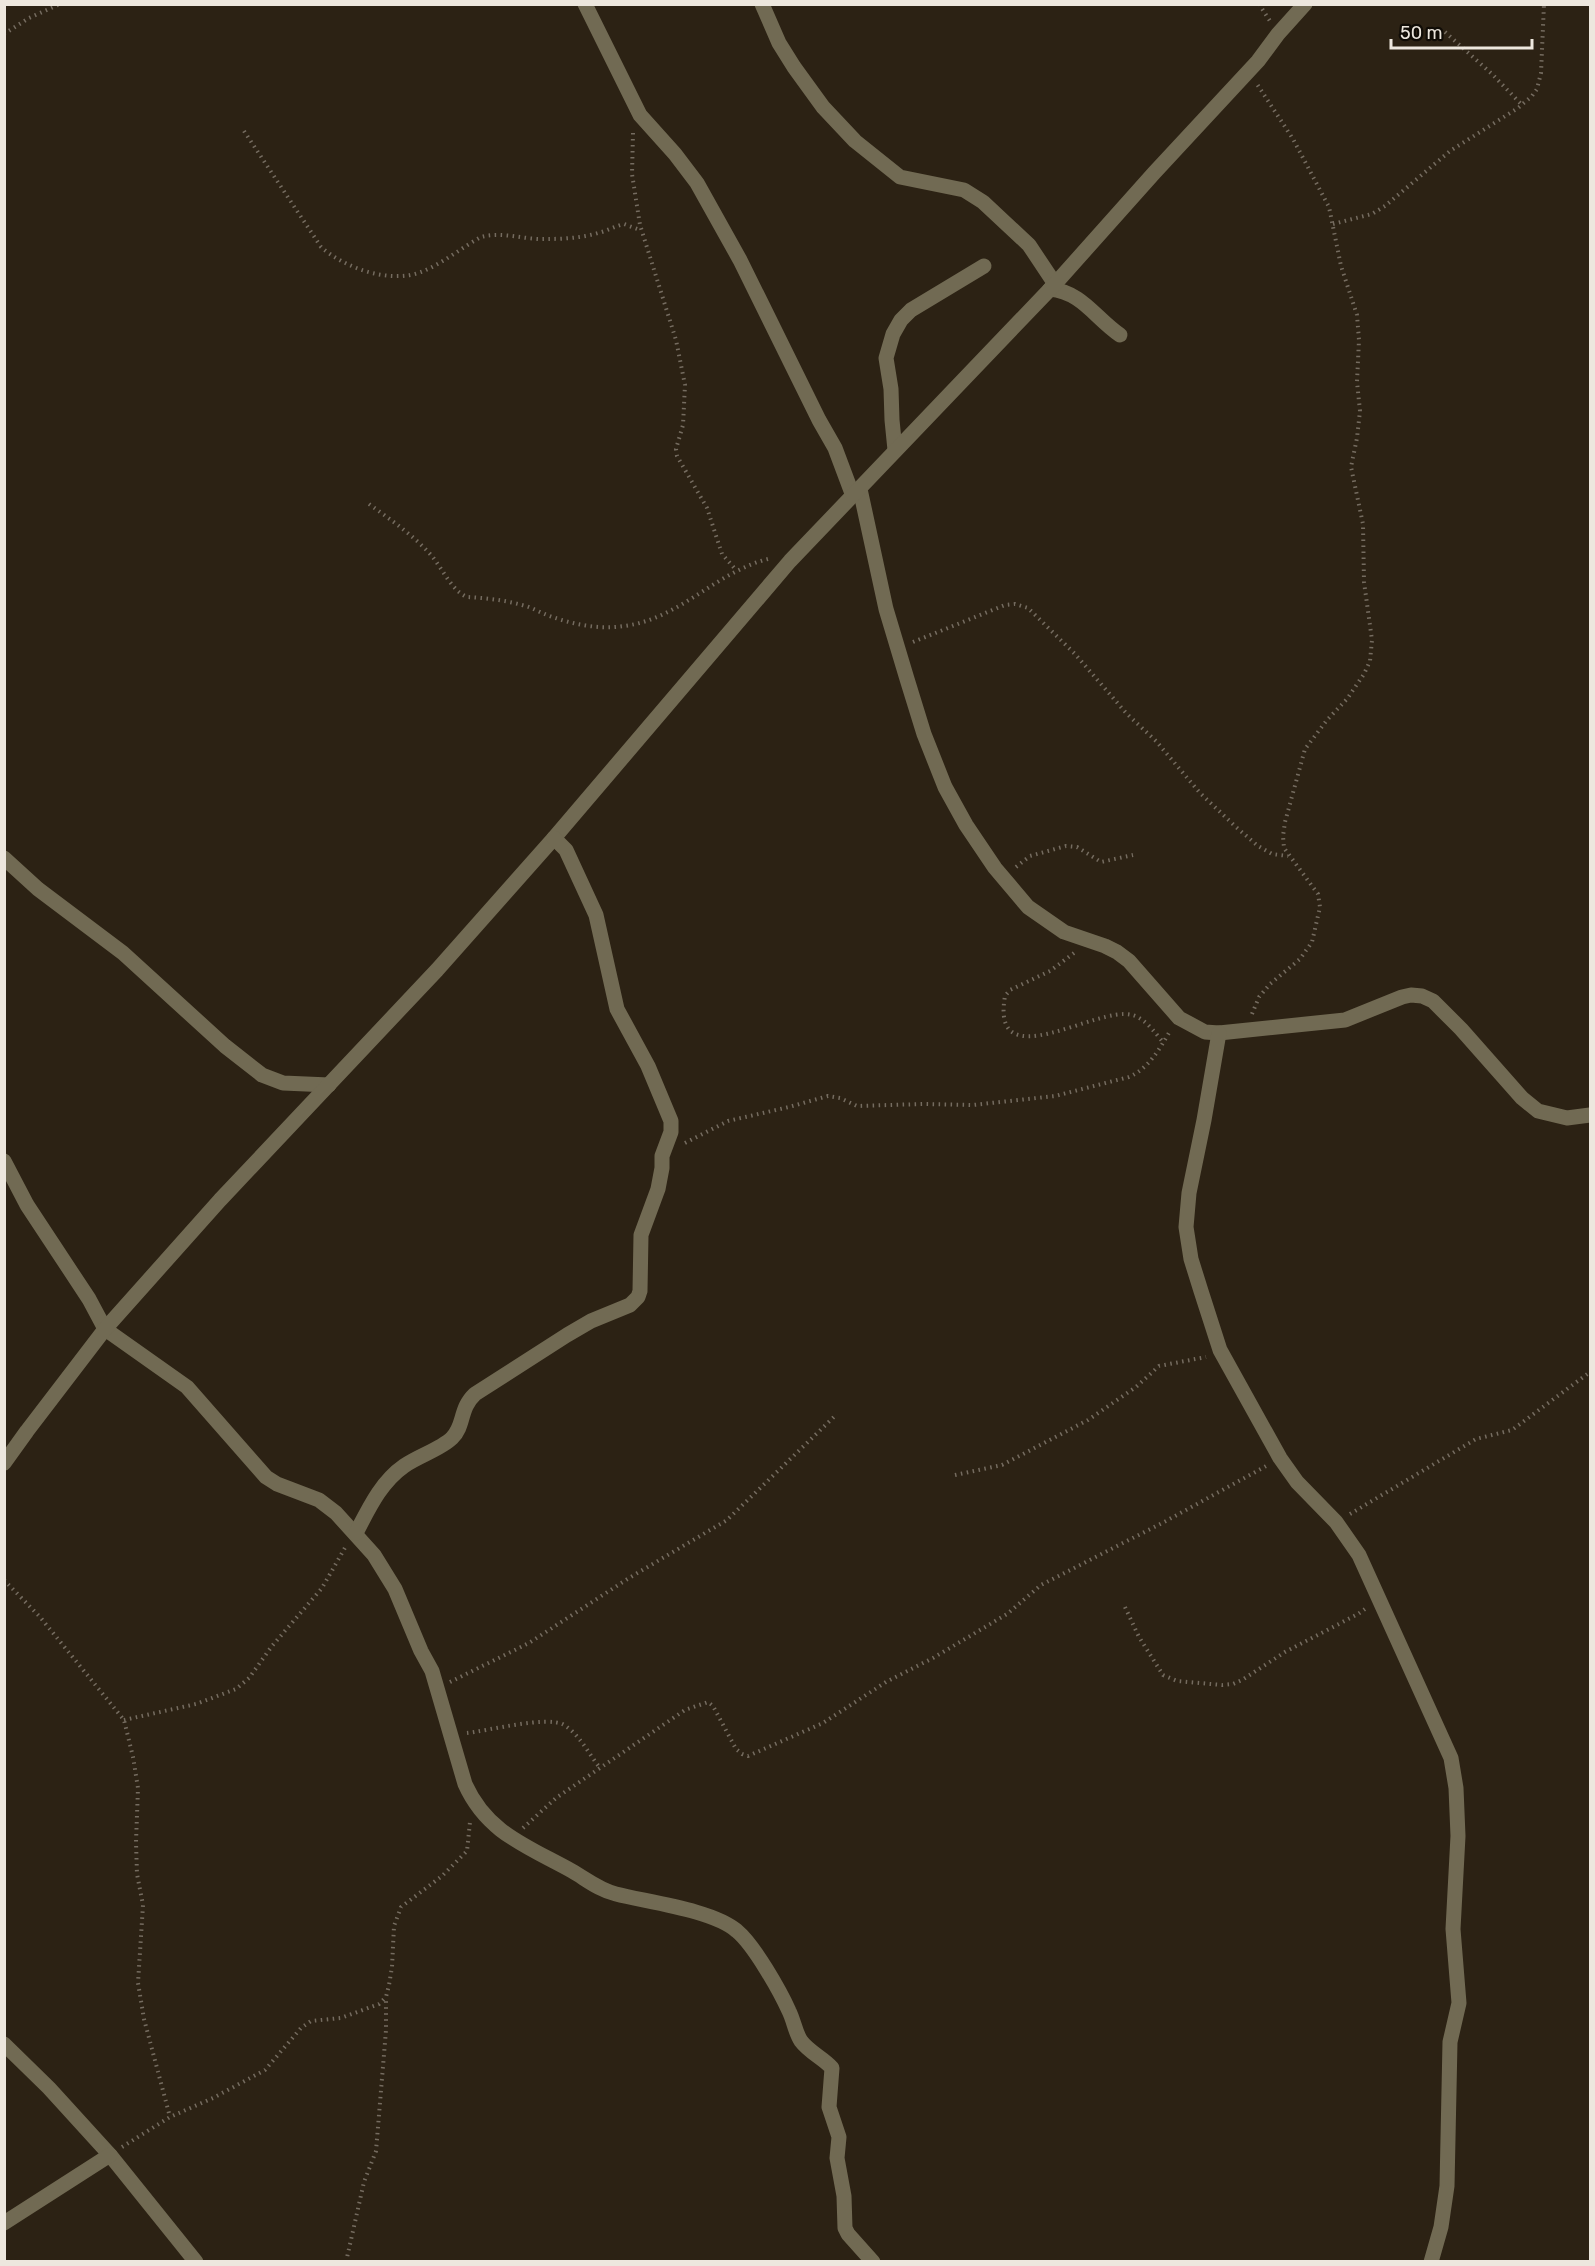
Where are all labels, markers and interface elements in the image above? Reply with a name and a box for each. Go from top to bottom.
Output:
scale bar [1391,12,1532,50]
text: 50 m [1400,22,1443,44]

